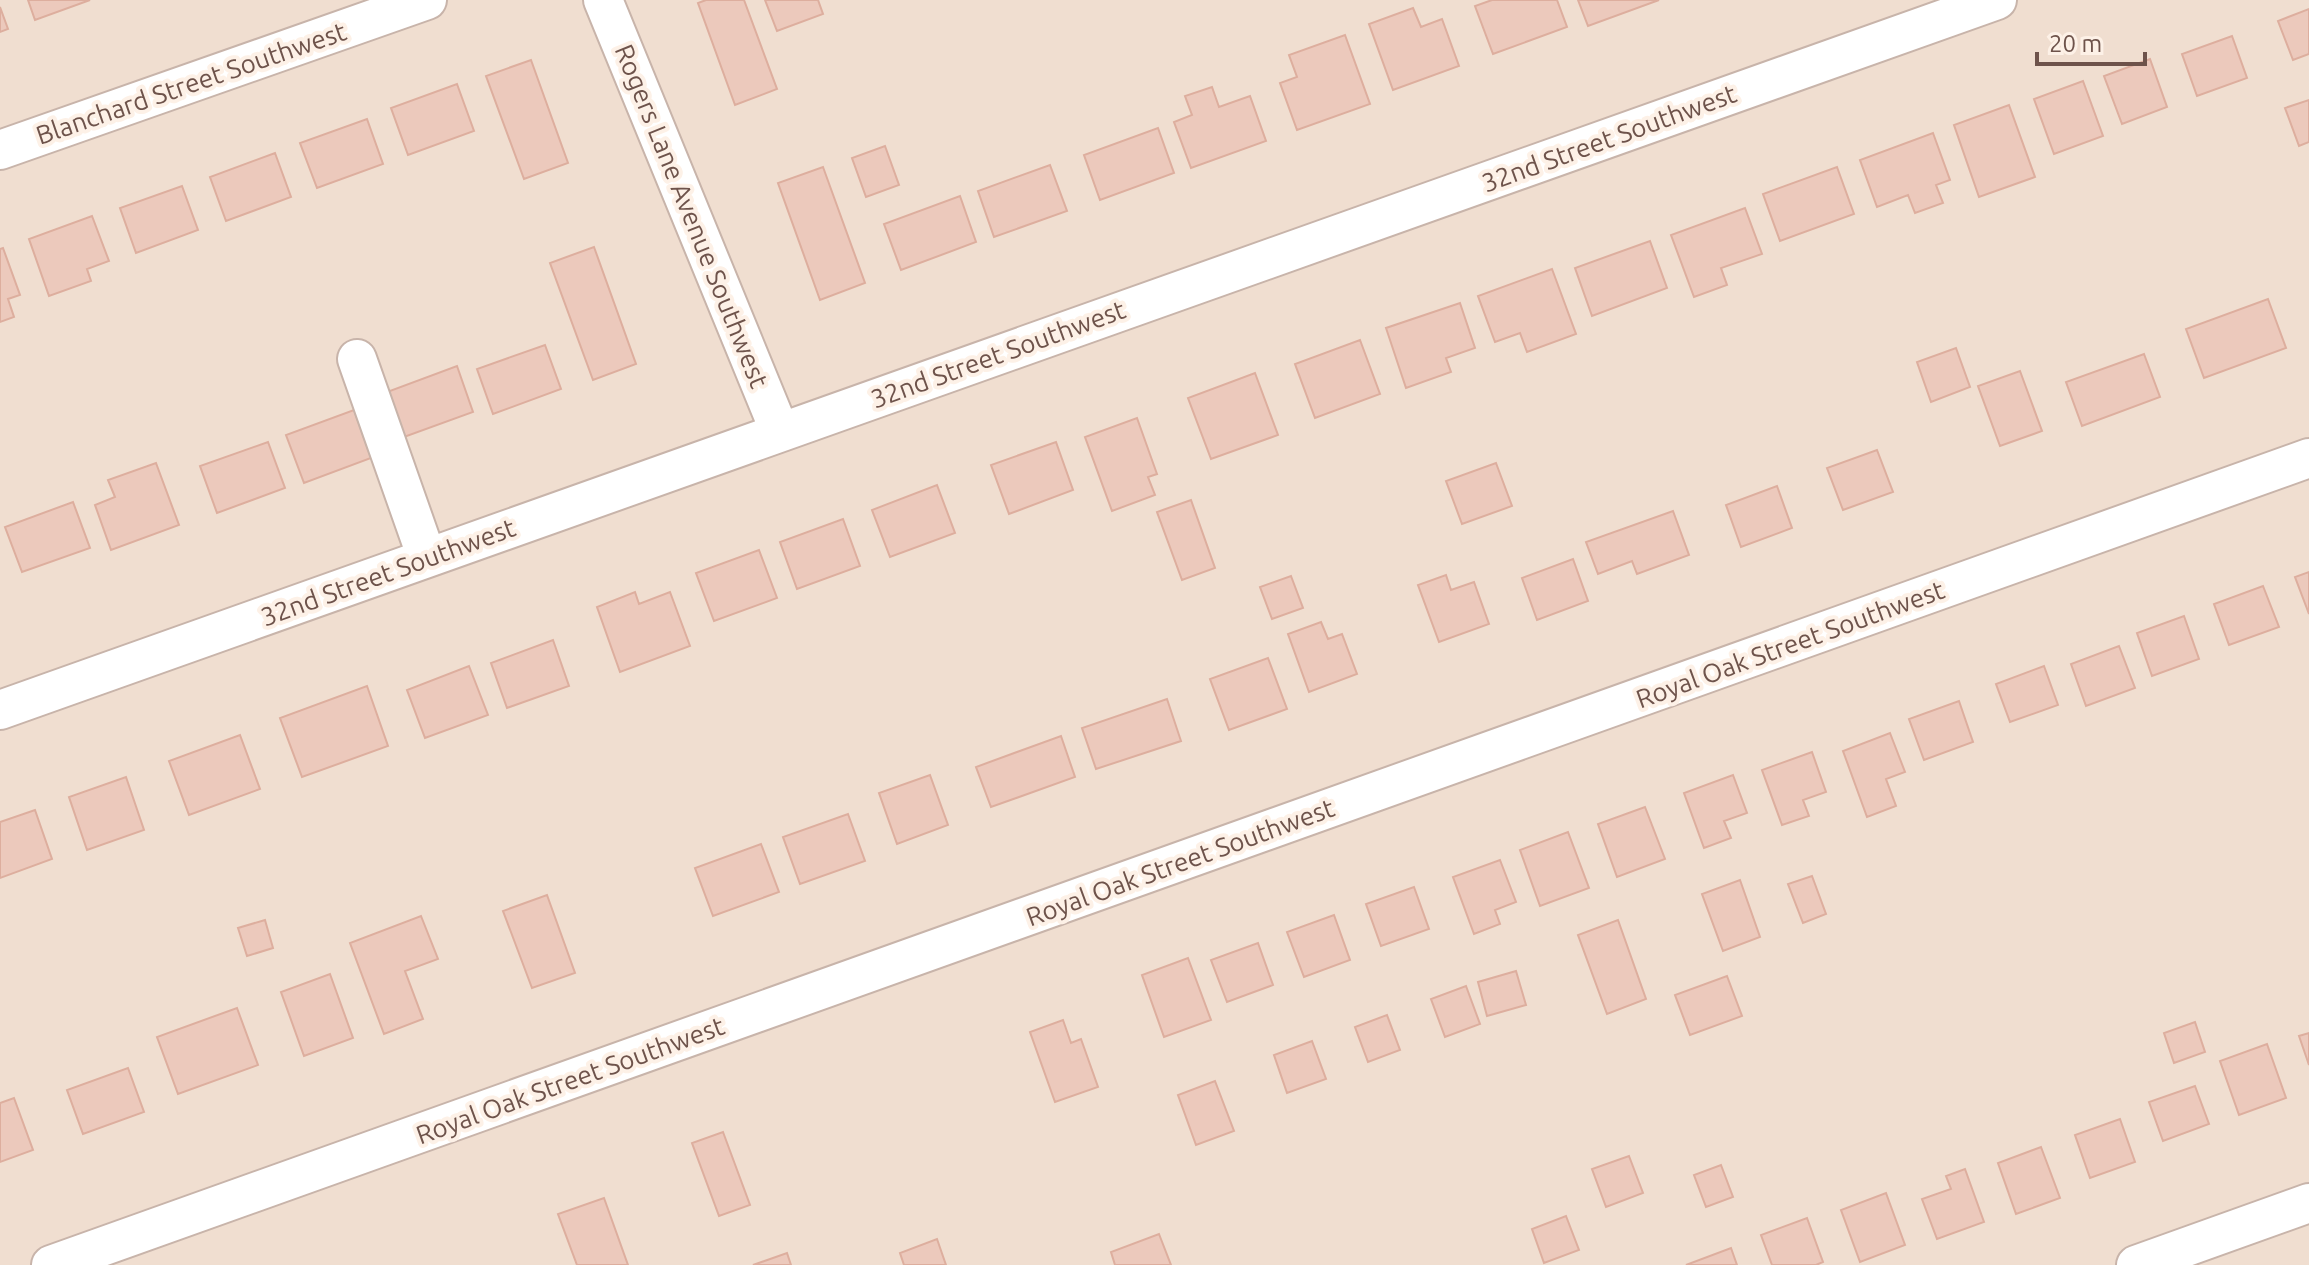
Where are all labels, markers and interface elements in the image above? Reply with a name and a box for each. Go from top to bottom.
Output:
street label: Blanchard Street Southwest [32,16,350,150]
scale bar [2037,16,2145,66]
text: 20 m [2049,30,2102,57]
street label: Rogers Lane Avenue Southwest [610,40,774,392]
street label: 32nd Street Southwest [1478,78,1740,198]
street label: 32nd Street Southwest [867,294,1129,414]
street label: 32nd Street Southwest [257,512,519,632]
street label: Royal Oak Street Southwest [1632,575,1948,713]
street label: Royal Oak Street Southwest [1022,793,1338,931]
street label: Royal Oak Street Southwest [412,1011,728,1149]

